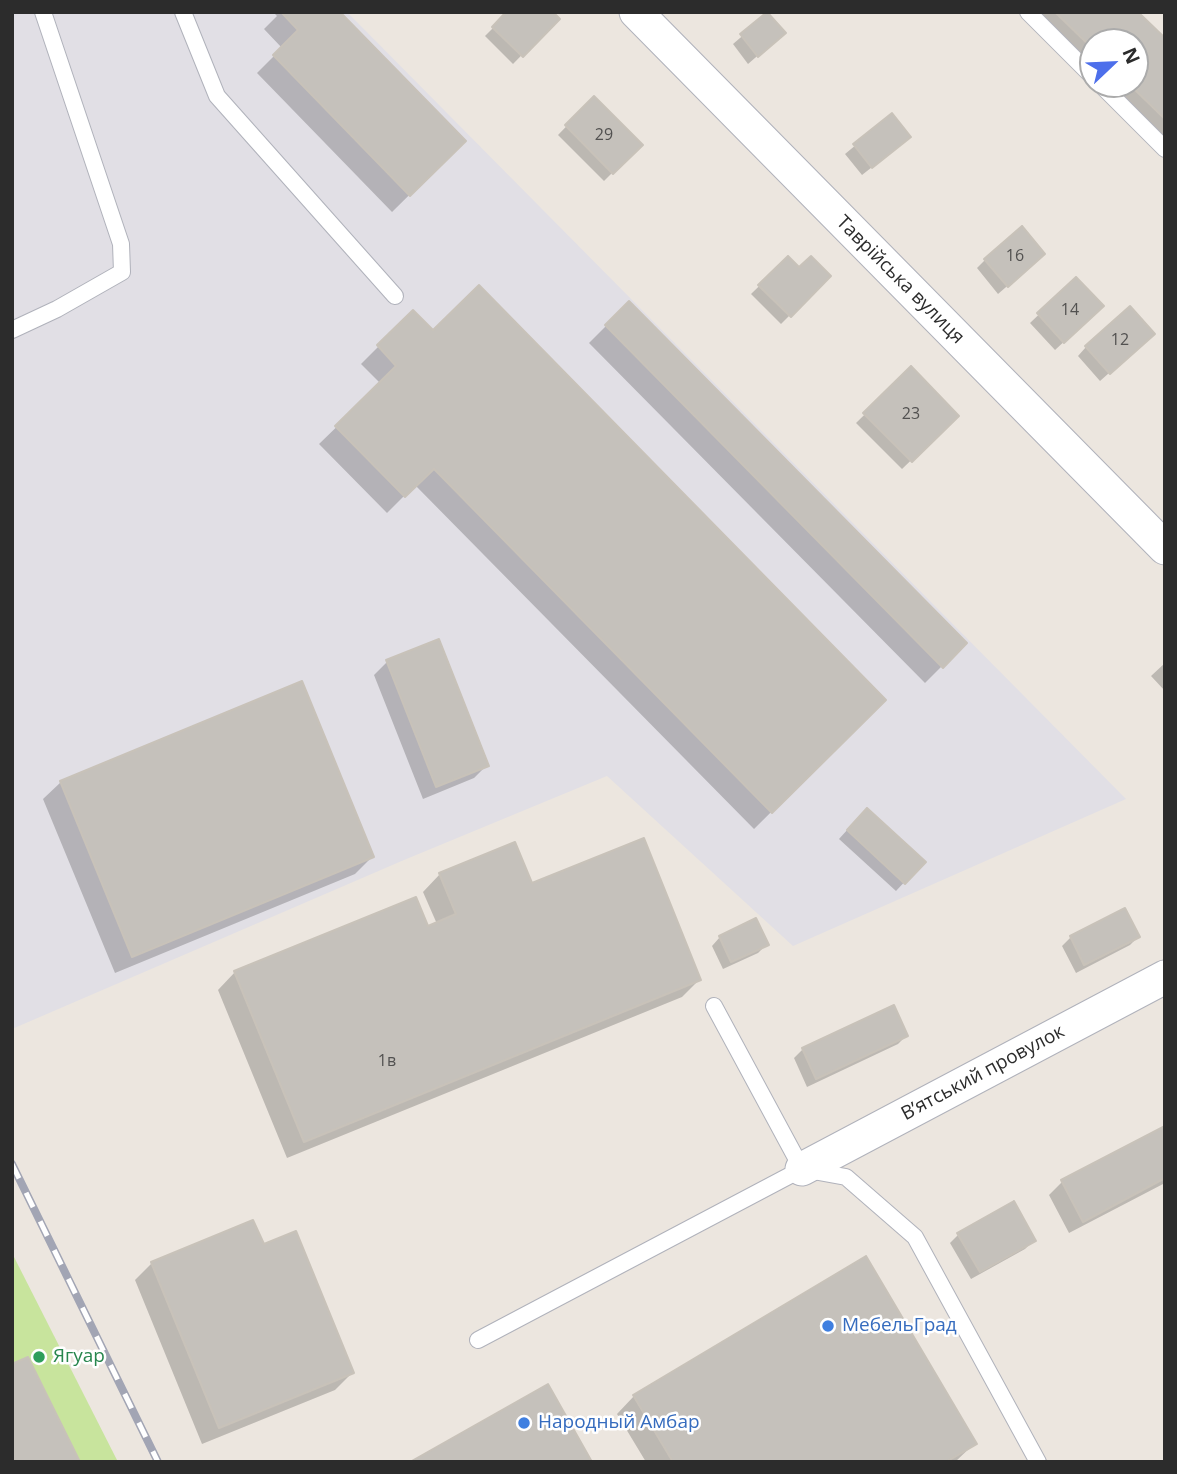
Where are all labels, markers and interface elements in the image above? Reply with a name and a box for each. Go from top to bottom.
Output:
north arrow [1079,28,1149,98]
text: N [1117,43,1146,68]
house number: 29 [595,125,613,145]
street label: Таврійська вулиця [831,211,969,349]
house number: 16 [1006,246,1024,266]
house number: 14 [1061,300,1079,320]
house number: 12 [1111,330,1129,350]
house number: 23 [902,404,920,424]
street label: В’ятський провулок [897,1020,1069,1126]
house number: 1в [378,1051,396,1071]
place label: МебельГрад [842,1315,957,1337]
marker: МебельГрад [820,1318,836,1334]
place label: Ягуар [53,1346,105,1368]
marker: Ягуар [31,1349,47,1365]
place label: Народный Амбар [538,1412,700,1434]
marker: Народный Амбар [516,1415,532,1431]

